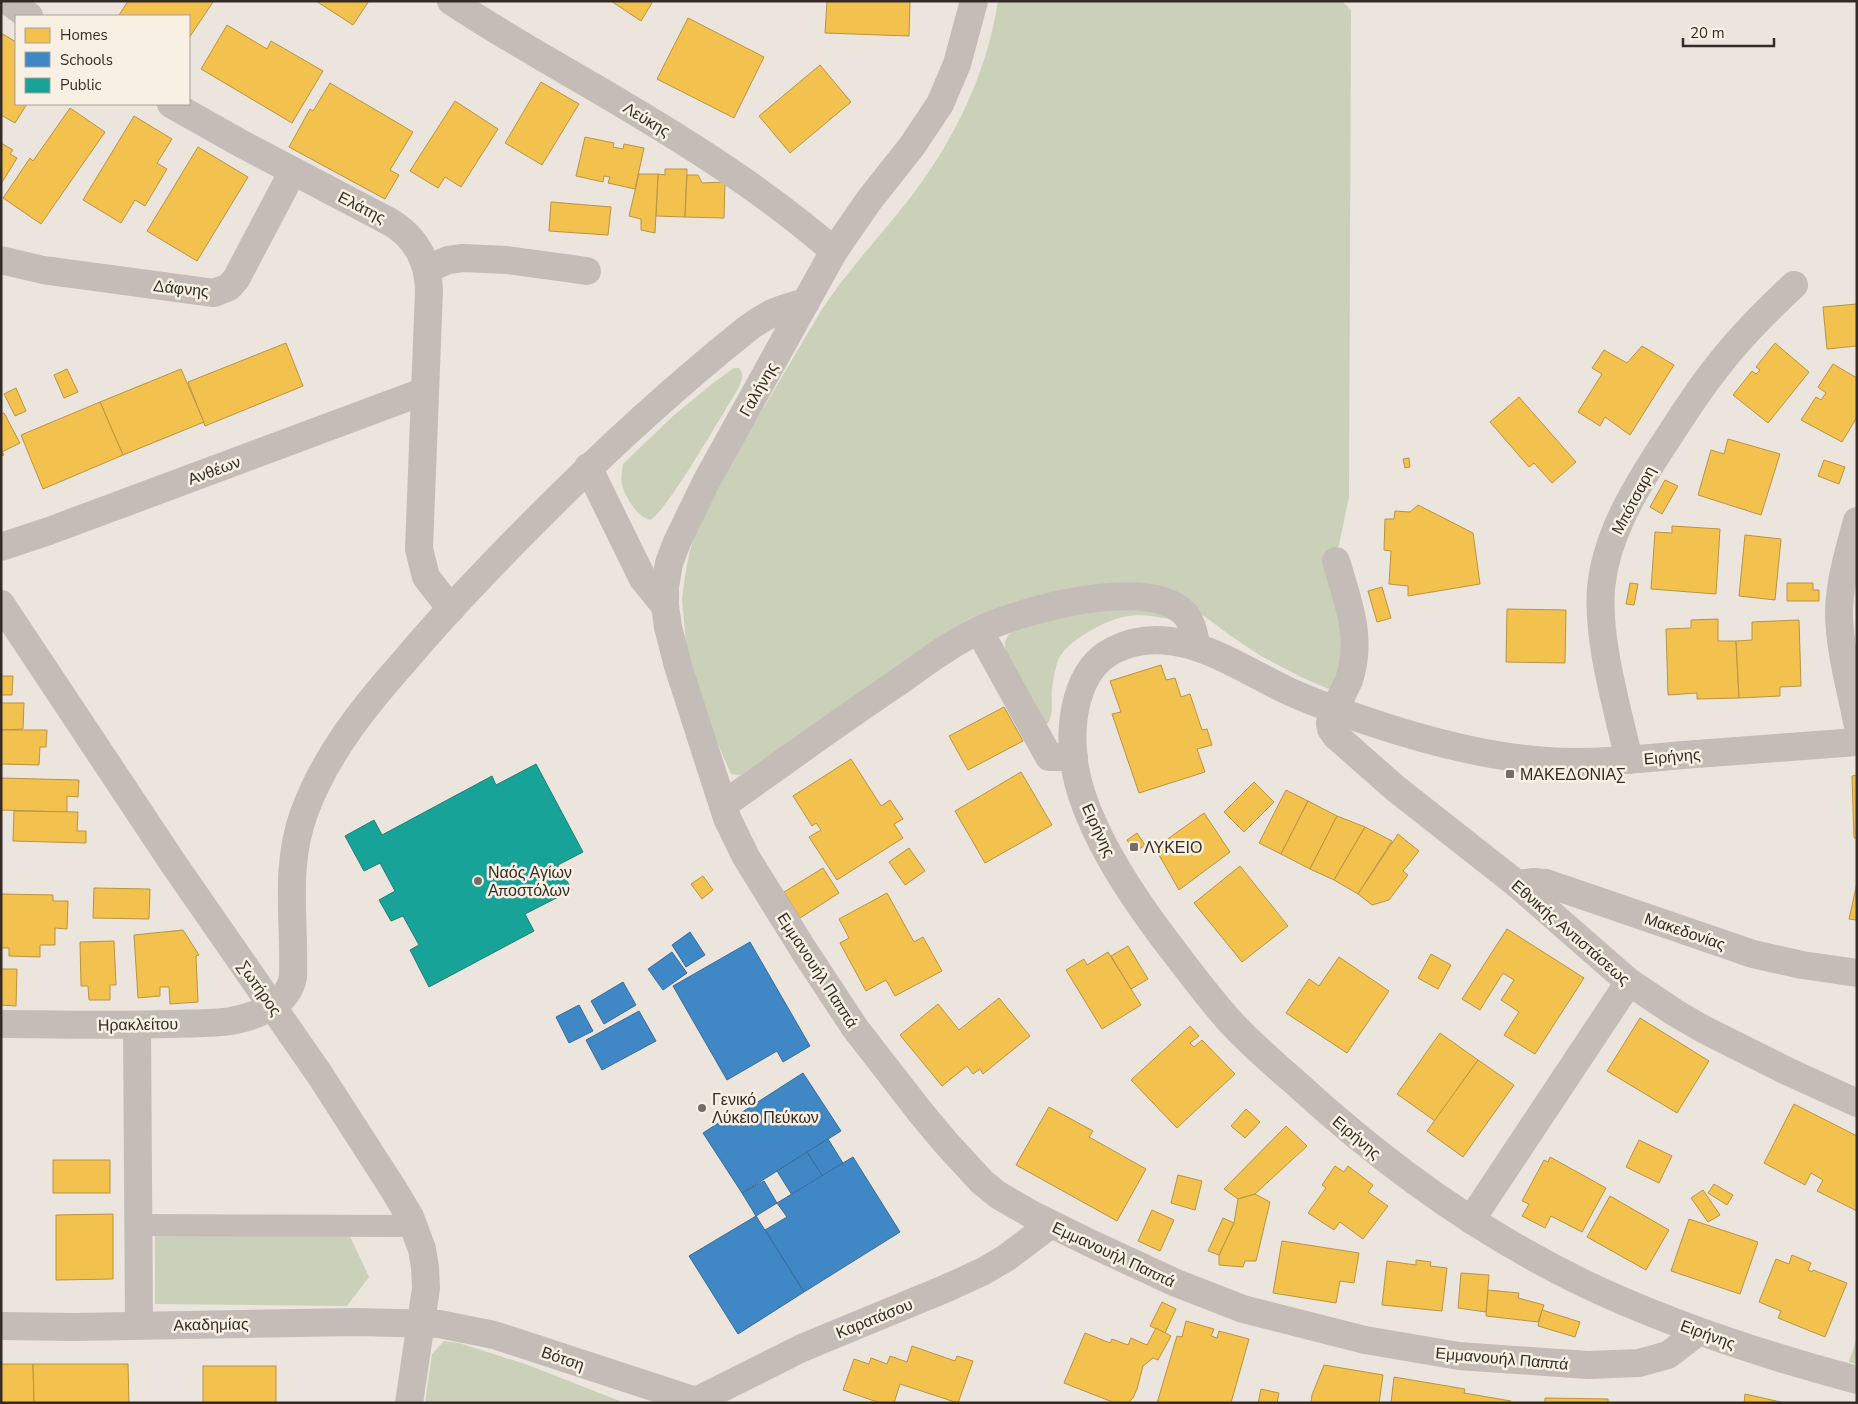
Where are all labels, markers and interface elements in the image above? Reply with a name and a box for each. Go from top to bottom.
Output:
legend [15,15,190,105]
scale bar [1683,15,1774,47]
text: 20 m [1690,23,1725,43]
text: Homes [60,25,108,45]
text: Schools [60,50,113,70]
text: Public [60,75,101,95]
street label: Λεύκης [619,97,674,143]
street label: Ελάτης [334,187,389,229]
street label: Δάφνης [152,275,210,303]
street label: Γαλήνης [734,358,783,421]
street label: Ανθέων [185,451,244,491]
street label: Μπότσαρη [1607,462,1661,539]
street label: Ειρήνης [1643,744,1702,770]
place label: ΜΑΚΕΔΟΝΙΑΣ [1520,764,1626,786]
marker: ΜΑΚΕΔΟΝΙΑΣ [1504,768,1516,780]
street label: Ειρήνης [1076,800,1120,861]
place label: ΛΥΚΕΙΟ [1144,837,1202,859]
marker: ΛΥΚΕΙΟ [1128,841,1140,853]
place label: Ναός Αγίων Αποστόλων [488,862,572,902]
marker: Ναός Αγίων Αποστόλων [472,875,484,887]
street label: Εθνικής Αντιστάσεως [1506,875,1635,991]
street label: Μακεδονίας [1641,908,1728,956]
street label: Εμμανουήλ Παππά [772,909,863,1032]
street label: Σωτήρος [232,957,286,1021]
street label: Ηρακλείτου [98,1013,178,1037]
place label: Γενικό Λύκειο Πεύκων [712,1089,819,1129]
marker: Γενικό Λύκειο Πεύκων [696,1102,708,1114]
street label: Ειρήνης [1328,1111,1385,1165]
street label: Εμμανουήλ Παππά [1048,1217,1179,1293]
street label: Καρατάσου [833,1294,916,1344]
street label: Ακαδημίας [173,1313,249,1337]
street label: Ειρήνης [1677,1315,1738,1355]
street label: Βότση [538,1341,587,1377]
street label: Εμμανουήλ Παππά [1435,1342,1569,1376]

